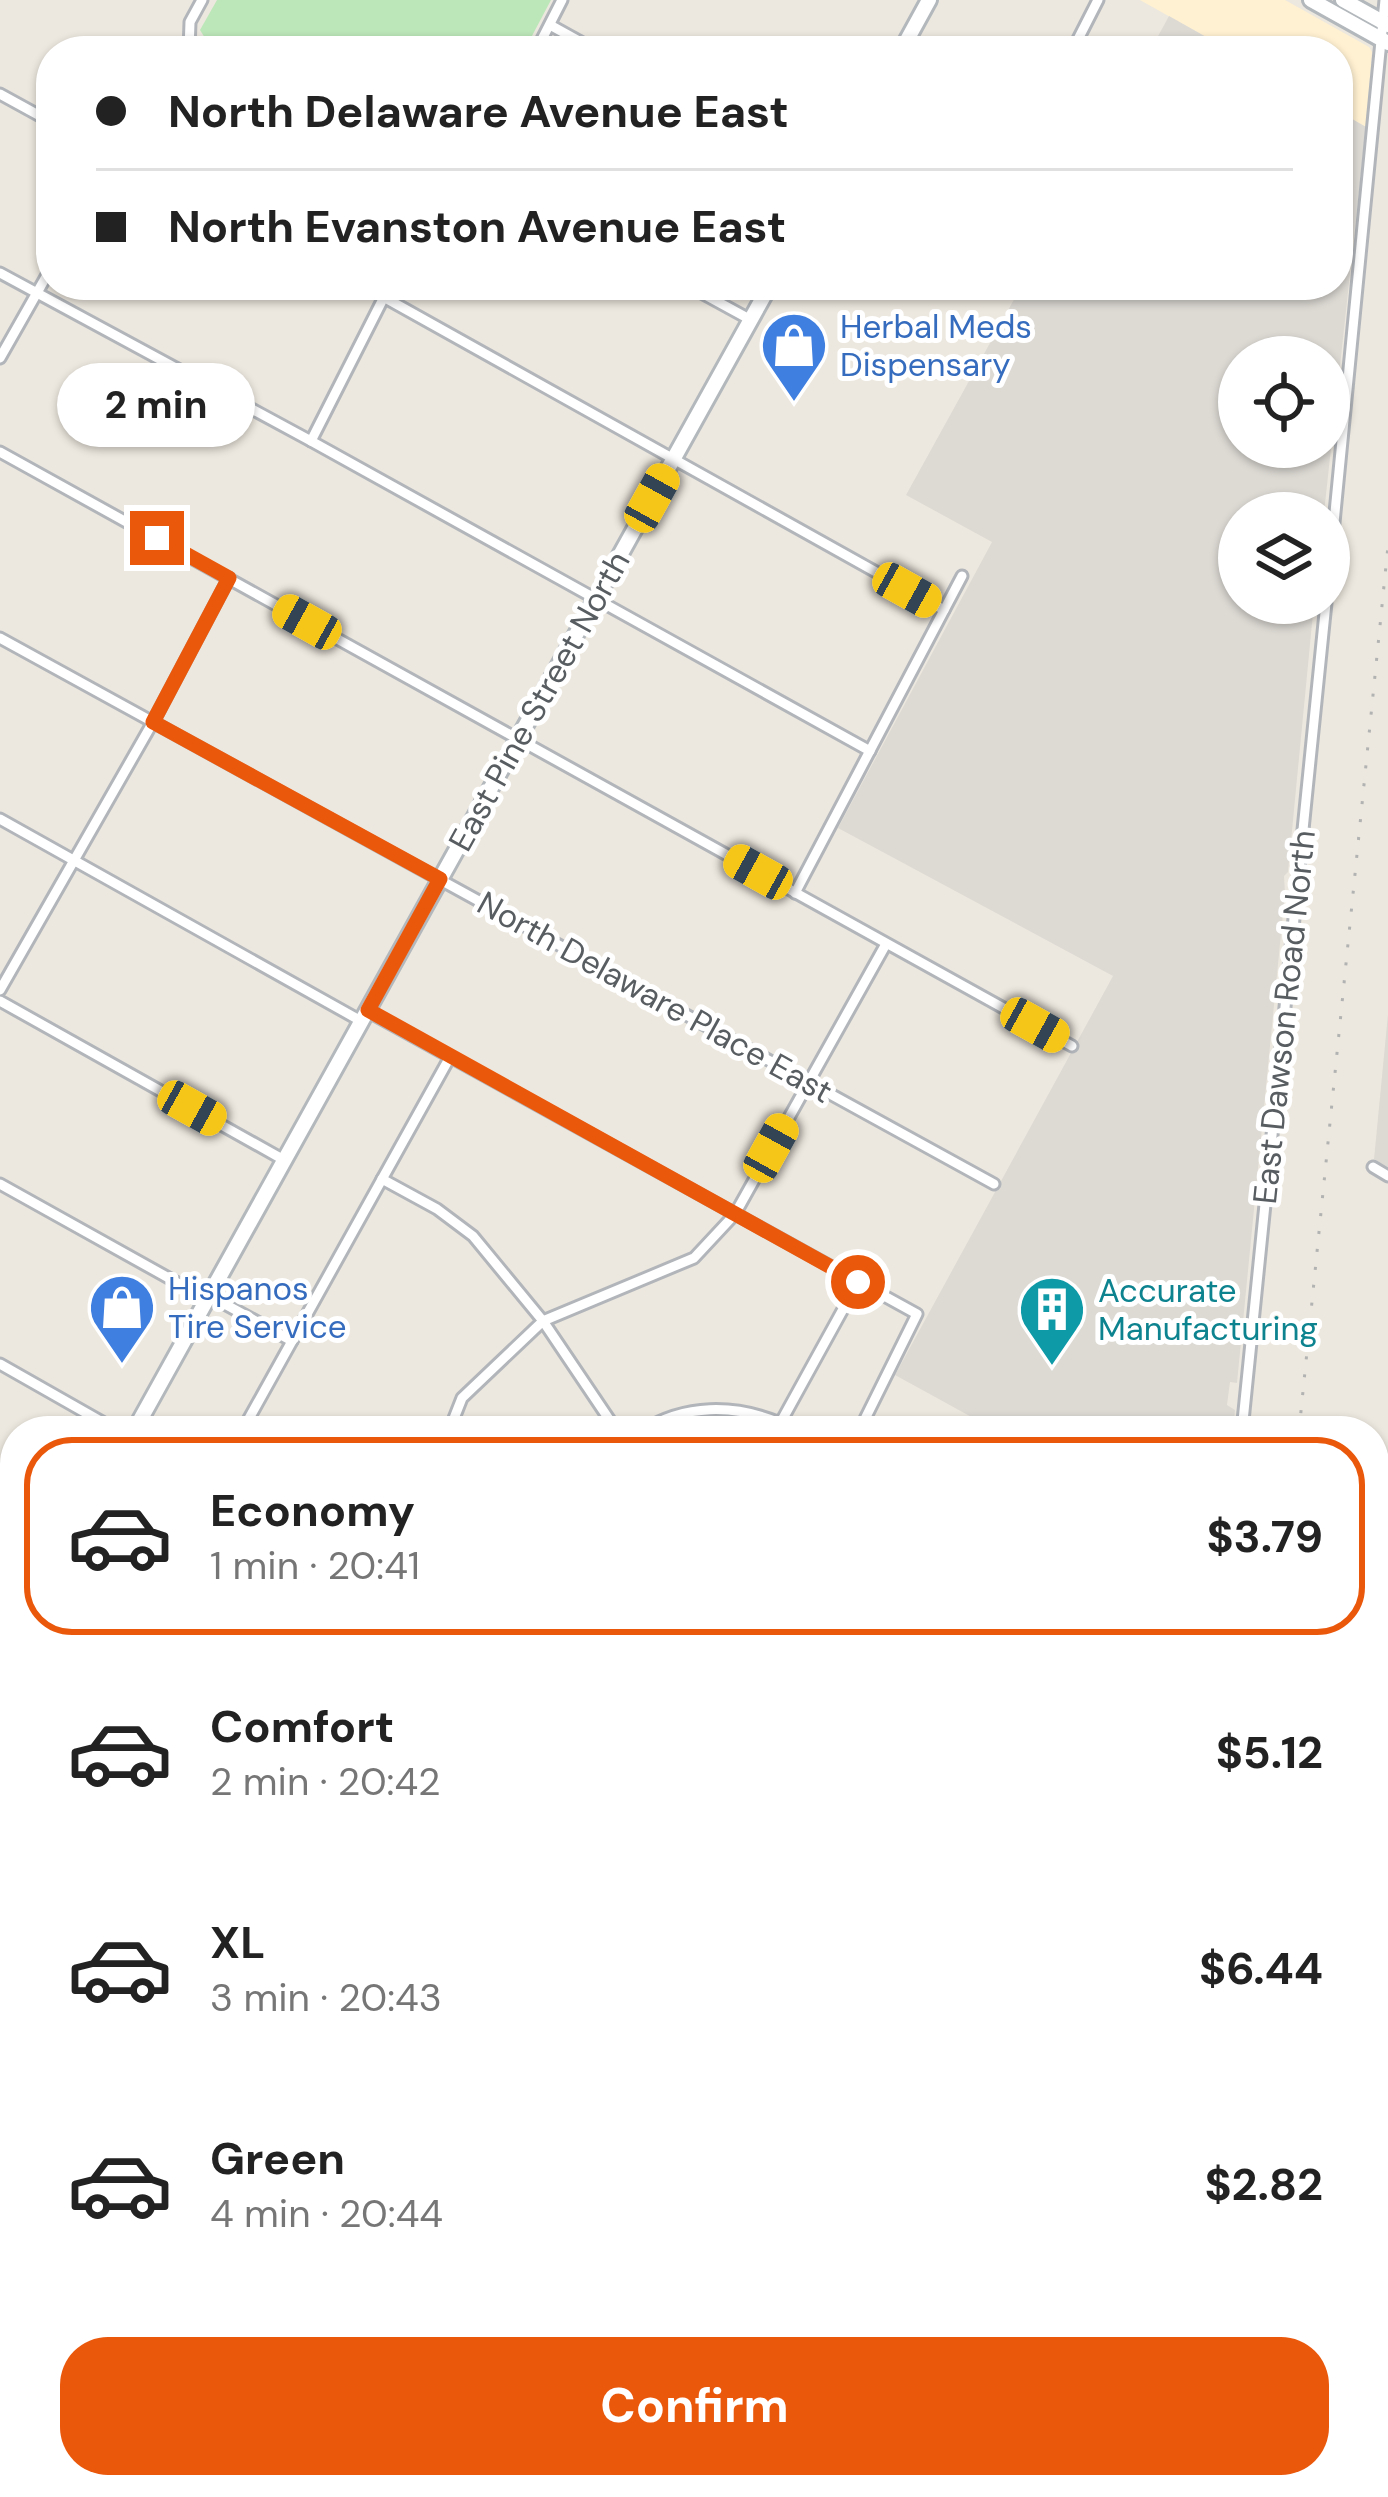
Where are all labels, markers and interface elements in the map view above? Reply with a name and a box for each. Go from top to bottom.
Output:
text: North Delaware Avenue East [168,82,789,141]
text: North Evanston Avenue East [168,197,786,256]
place label: Herbal Meds Dispensary [840,305,1032,386]
shop icon: Herbal Meds Dispensary [759,310,829,404]
map controls [1218,336,1350,624]
button: locate [1218,336,1350,468]
callout: 2 min [58,364,256,448]
text: 2 min [104,379,208,430]
car [619,458,685,538]
button: layers [1218,492,1350,624]
route end [130,511,184,565]
street label: East Pine Street North [439,543,639,859]
car [867,557,947,623]
car [267,589,347,655]
street label: East Dawson Road North [1243,828,1325,1206]
car [718,839,798,905]
street label: North Delaware Place East [470,881,840,1113]
car [995,992,1075,1058]
car [152,1075,232,1141]
car [738,1108,804,1188]
route start [831,1255,885,1309]
place label: Hispanos Tire Service [168,1267,347,1348]
place label: Accurate Manufacturing [1098,1269,1318,1350]
shop icon: Hispanos Tire Service [87,1272,157,1366]
building icon: Accurate Manufacturing [1017,1274,1087,1368]
text: Economy [210,1481,415,1540]
icon: car [66,1482,174,1590]
text: $3.79 [1206,1507,1323,1566]
text: 1 min · 20:41 [210,1540,420,1591]
text: Comfort [210,1697,394,1756]
icon: car [66,1698,174,1806]
text: $5.12 [1216,1723,1323,1782]
text: 2 min · 20:42 [210,1756,441,1807]
text: XL [210,1913,265,1972]
icon: car [66,1914,174,2022]
text: $6.44 [1199,1939,1323,1998]
text: 3 min · 20:43 [210,1972,442,2023]
text: Green [210,2129,345,2188]
icon: car [66,2130,174,2238]
text: $2.82 [1204,2155,1323,2214]
text: 4 min · 20:44 [210,2188,443,2239]
button: Confirm [60,2337,1329,2475]

